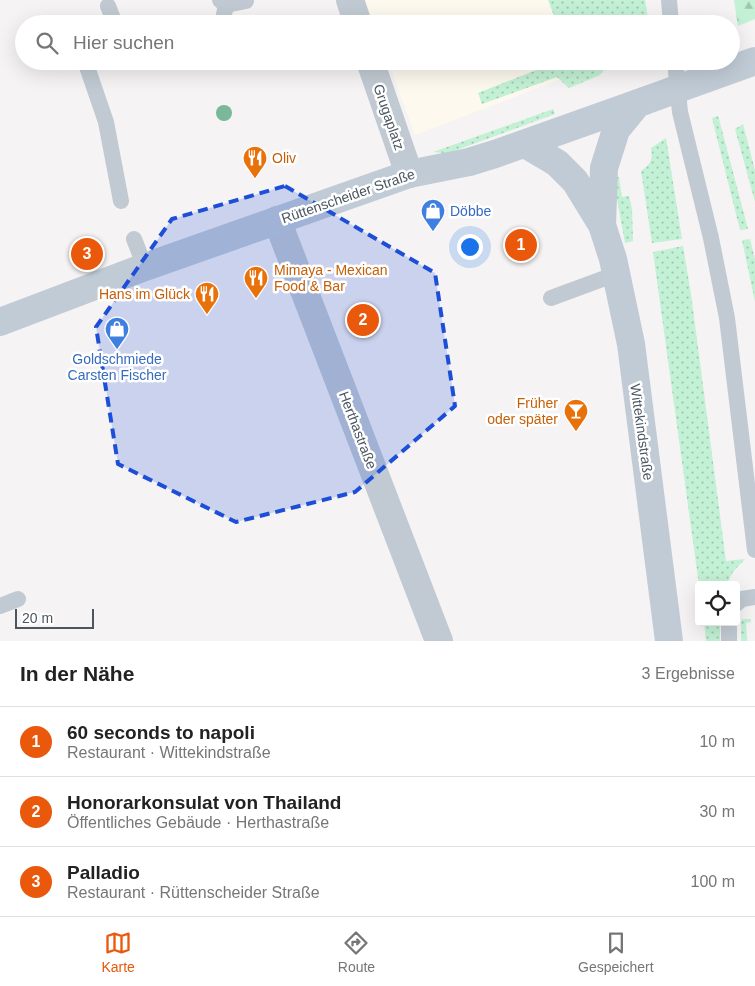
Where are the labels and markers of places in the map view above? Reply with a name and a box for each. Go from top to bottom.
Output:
restaurant icon: Oliv [242,145,268,179]
place label: Oliv [272,150,296,166]
shop icon: Döbbe [420,198,446,232]
place label: Döbbe [450,203,491,219]
pin: 1 [505,226,537,264]
pin: 3 [71,235,103,273]
place label: Mimaya - Mexican Food & Bar [274,262,388,294]
restaurant icon: Mimaya - Mexican Food & Bar [243,265,269,299]
restaurant icon: Hans im Glück [194,281,220,315]
place label: Hans im Glück [99,286,191,302]
pin: 2 [347,301,379,339]
shop icon: Goldschmiede Carsten Fischer [104,316,130,350]
place label: Goldschmiede Carsten Fischer [68,351,167,383]
place label: Früher oder später [487,395,558,427]
bar icon: Früher oder später [563,398,589,432]

